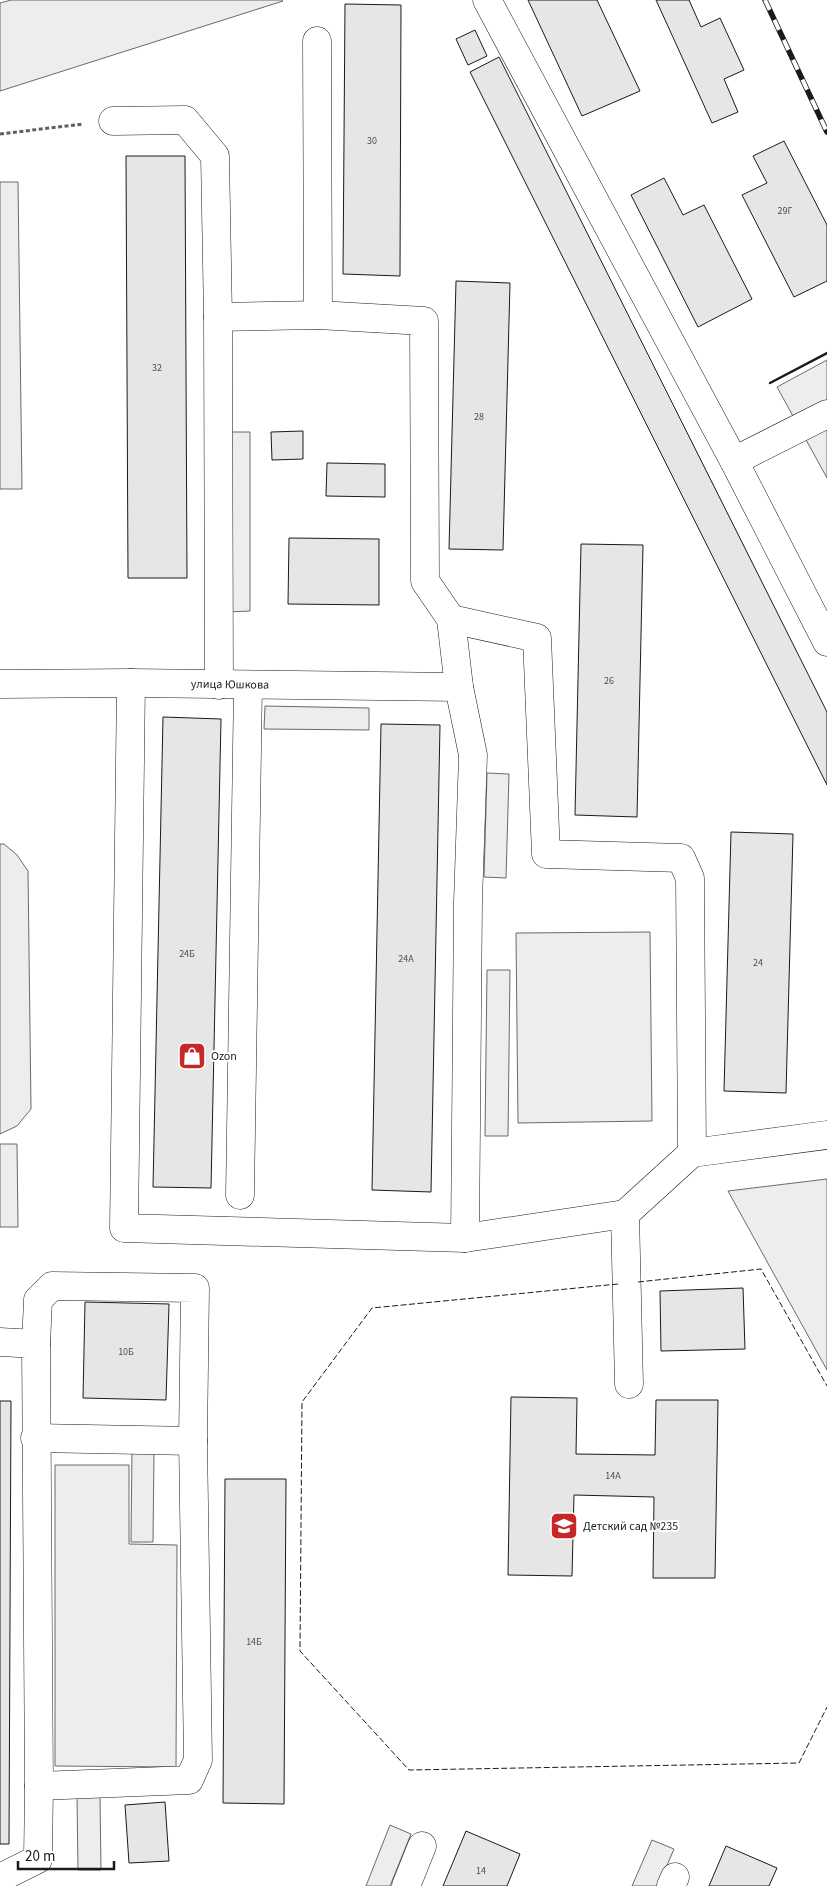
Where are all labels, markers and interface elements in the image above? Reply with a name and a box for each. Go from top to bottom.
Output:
house number: 30 [367,134,377,148]
house number: 29Г [778,204,792,218]
house number: 32 [152,361,162,375]
house number: 28 [474,410,484,424]
house number: 26 [604,674,614,688]
street label: улица Юшкова [191,676,269,694]
house number: 24Б [179,947,195,961]
house number: 24А [398,952,414,966]
house number: 24 [753,956,763,970]
shop icon: Ozon [177,1041,207,1071]
place label: Ozon [211,1048,237,1065]
house number: 10Б [118,1345,134,1359]
house number: 14А [605,1469,621,1483]
school or university icon: Детский сад №235 [549,1511,579,1541]
place label: Детский сад №235 [583,1518,678,1535]
house number: 14Б [246,1635,262,1649]
scale bar [18,1838,114,1870]
text: 20 m [25,1846,55,1867]
house number: 14 [476,1864,486,1878]

